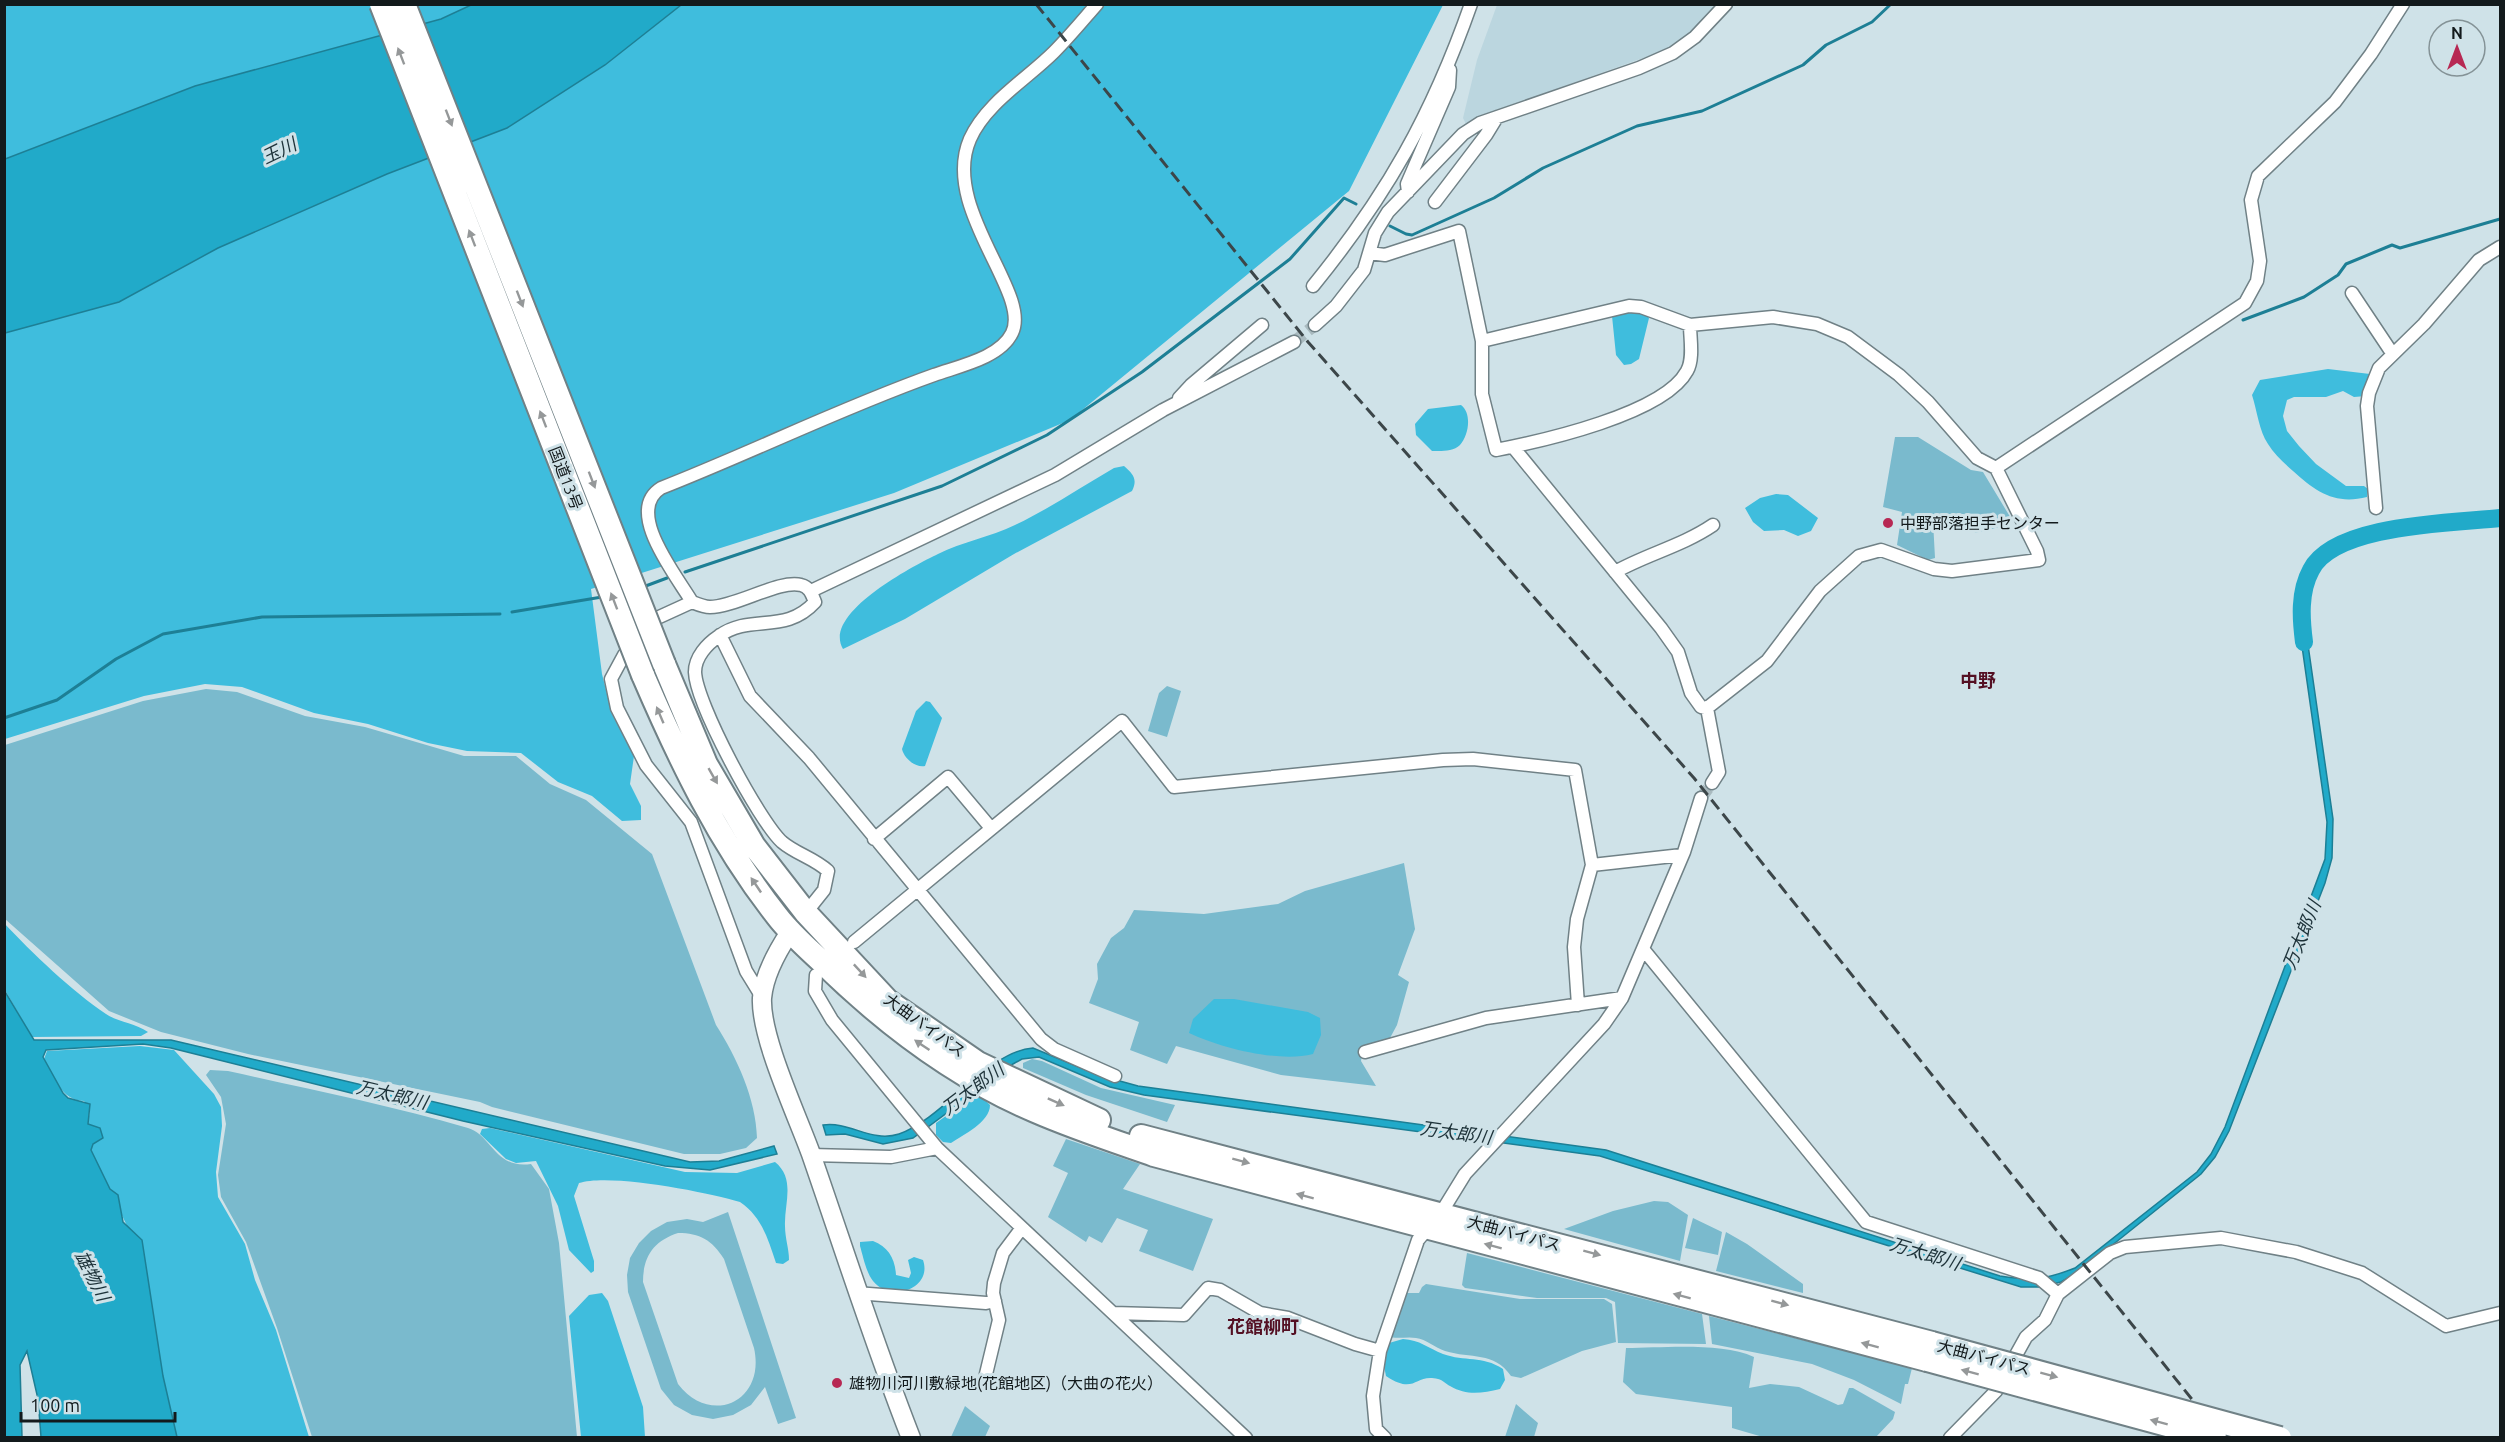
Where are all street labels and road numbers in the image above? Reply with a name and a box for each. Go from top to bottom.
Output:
street label: 国道13号 [546,444,586,512]
street label: 大曲バイパス [881,990,969,1060]
street label: 大曲バイパス [1465,1212,1563,1254]
street label: 大曲バイパス [1935,1336,2033,1378]

